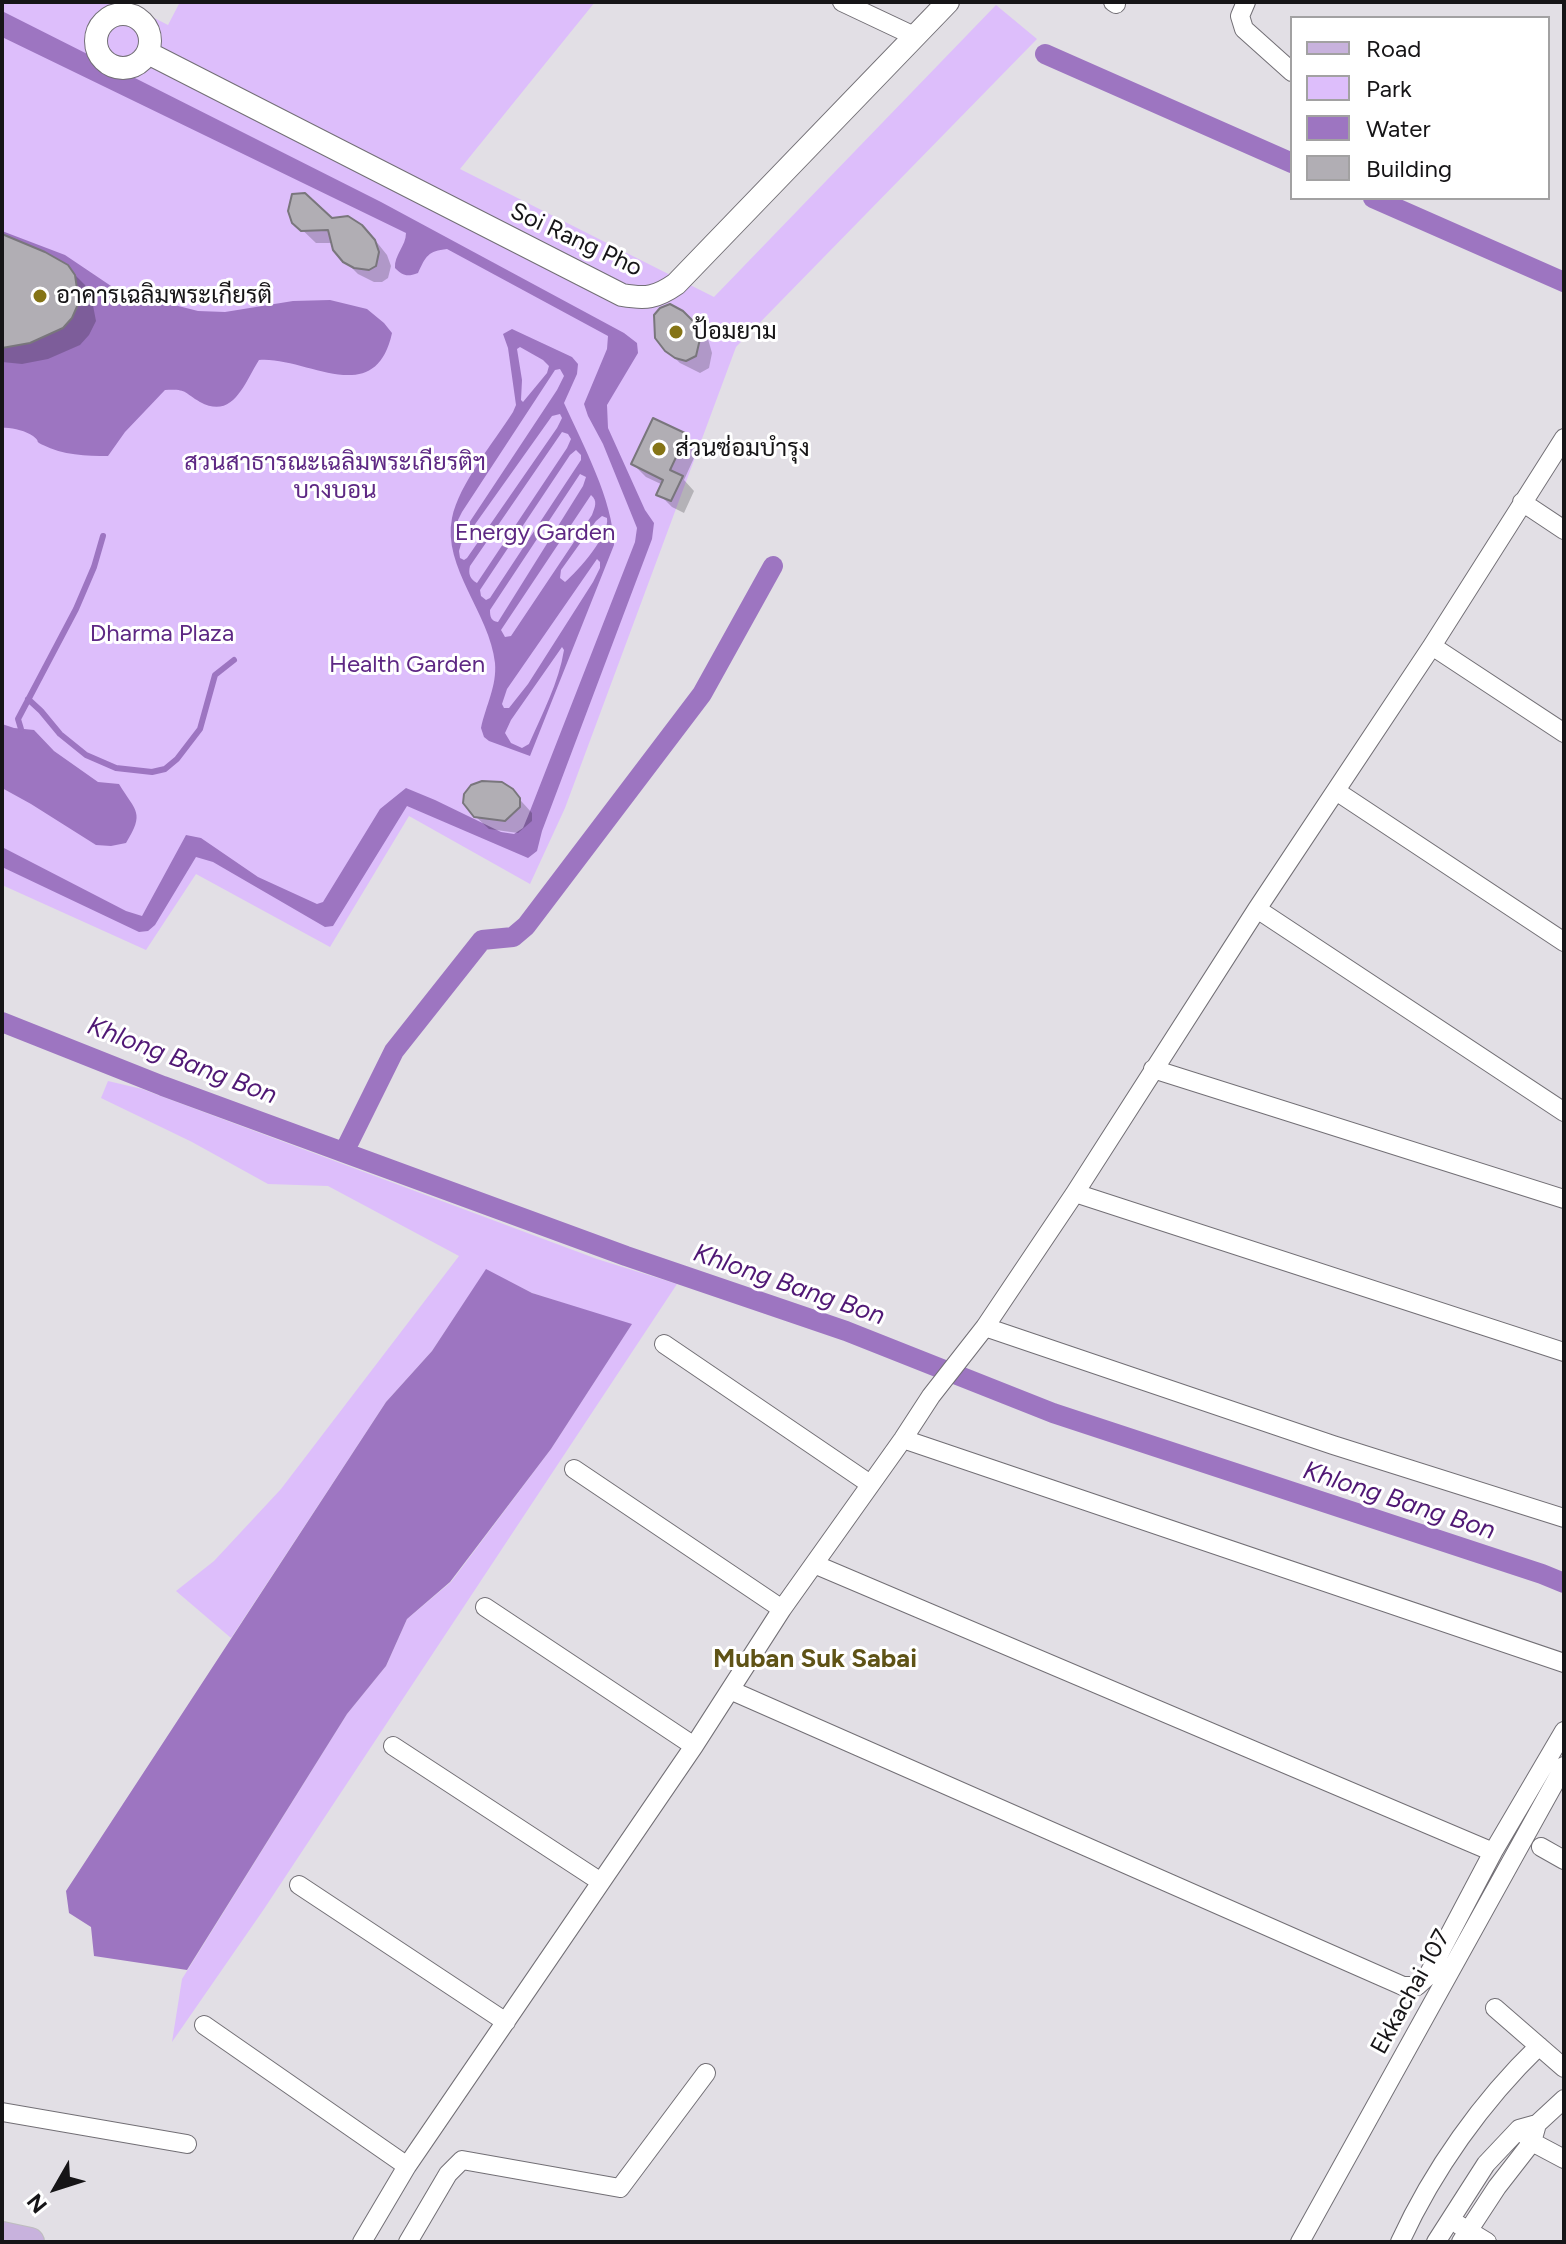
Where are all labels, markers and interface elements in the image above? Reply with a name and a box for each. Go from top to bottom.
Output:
legend [1290,16,1550,200]
text: Road [1366,34,1421,63]
text: Park [1366,74,1412,103]
text: Water [1366,114,1431,143]
text: Building [1366,154,1452,183]
street label: Soi Rang Pho [506,197,646,283]
place label: อาคารเฉลิมพระเกียรติ [56,282,272,310]
marker: อาคารเฉลิมพระเกียรติ [31,287,49,305]
place label: ป้อมยาม [692,318,777,346]
marker: ป้อมยาม [667,323,685,341]
place label: ส่วนซ่อมบำรุง [675,435,810,463]
marker: ส่วนซ่อมบำรุง [650,440,668,458]
park label: สวนสาธารณะเฉลิมพระเกียรติฯ บางบอน [184,449,486,505]
park label: Energy Garden [455,519,615,547]
park label: Dharma Plaza [90,620,234,648]
park label: Health Garden [329,651,485,679]
water label: Khlong Bang Bon [83,1011,281,1111]
water label: Khlong Bang Bon [689,1238,889,1332]
water label: Khlong Bang Bon [1299,1455,1499,1547]
district label: Muban Suk Sabai [713,1643,917,1675]
street label: Ekkachai 107 [1365,1925,1457,2059]
north arrow [16,2148,96,2228]
text: N [21,2188,53,2219]

